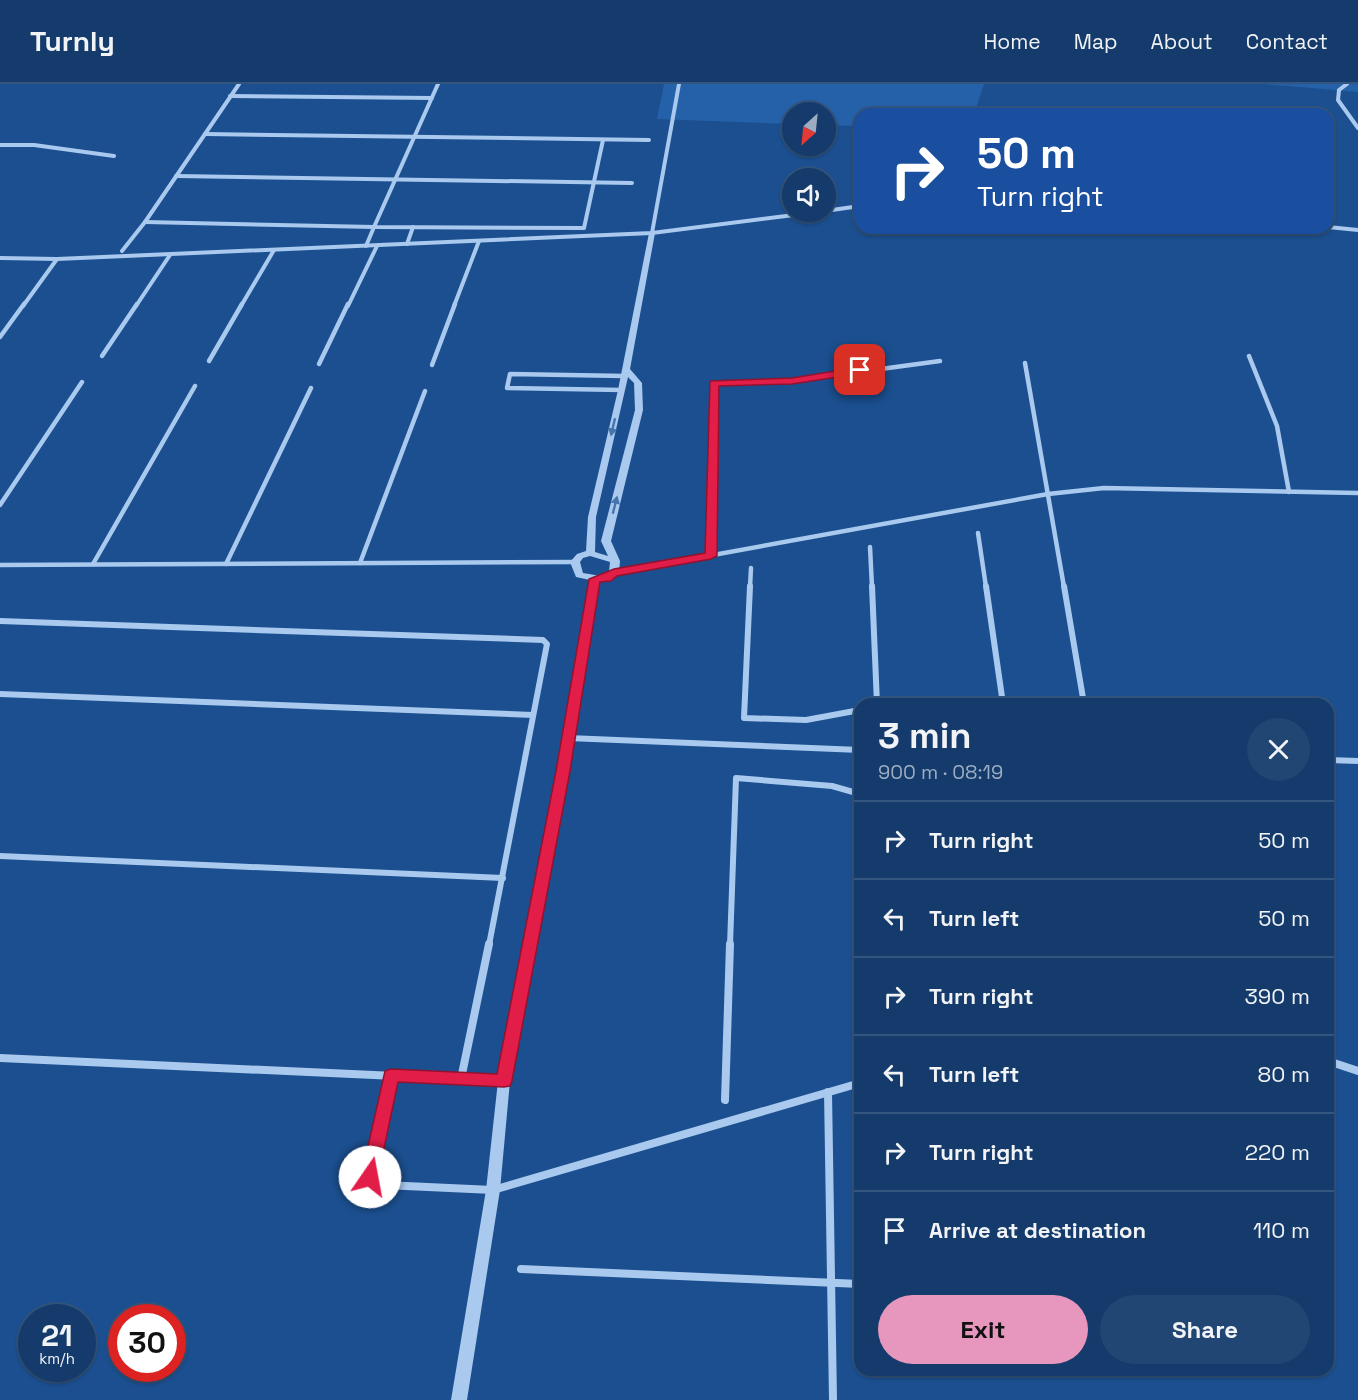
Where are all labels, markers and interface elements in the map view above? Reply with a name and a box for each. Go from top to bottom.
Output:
text: Turnly [30,23,115,59]
text: Home [983,28,1041,55]
text: Map [1074,28,1118,55]
text: About [1151,28,1213,55]
text: Contact [1246,28,1328,55]
north arrow [782,102,836,156]
map controls [782,102,836,222]
text: 50 m [977,127,1076,180]
icon: right [878,132,956,210]
button: sound [782,168,836,222]
text: Turn right [977,179,1104,214]
pin [834,344,885,395]
icon: arrive [843,353,876,386]
one-way arrow [608,418,618,436]
one-way arrow [610,496,620,514]
text: 3 min [878,713,972,759]
button: close [1247,718,1310,781]
text: 900 m · 08:19 [878,759,1003,785]
icon: right [878,824,911,857]
text: Turn right [929,826,1034,854]
text: 50 m [1258,826,1310,854]
icon: left [878,902,911,935]
text: Turn left [929,904,1019,932]
text: 50 m [1258,904,1310,932]
icon: right [878,980,911,1013]
text: Turn right [929,982,1034,1010]
text: 390 m [1245,982,1310,1010]
icon: left [878,1058,911,1091]
text: Turn left [929,1060,1019,1088]
text: 80 m [1258,1060,1310,1088]
icon: right [878,1136,911,1169]
text: Turn right [929,1138,1034,1166]
text: 220 m [1245,1138,1310,1166]
position arrow [338,1145,402,1209]
icon: arrive [878,1214,911,1247]
text: Arrive at destination [929,1216,1146,1244]
text: 110 m [1253,1216,1310,1244]
button: Exit [878,1295,1088,1364]
button: Share [1100,1295,1310,1364]
speed limit sign: 30 [108,1304,186,1382]
text: 21 [41,1316,73,1355]
text: km/h [39,1349,75,1368]

